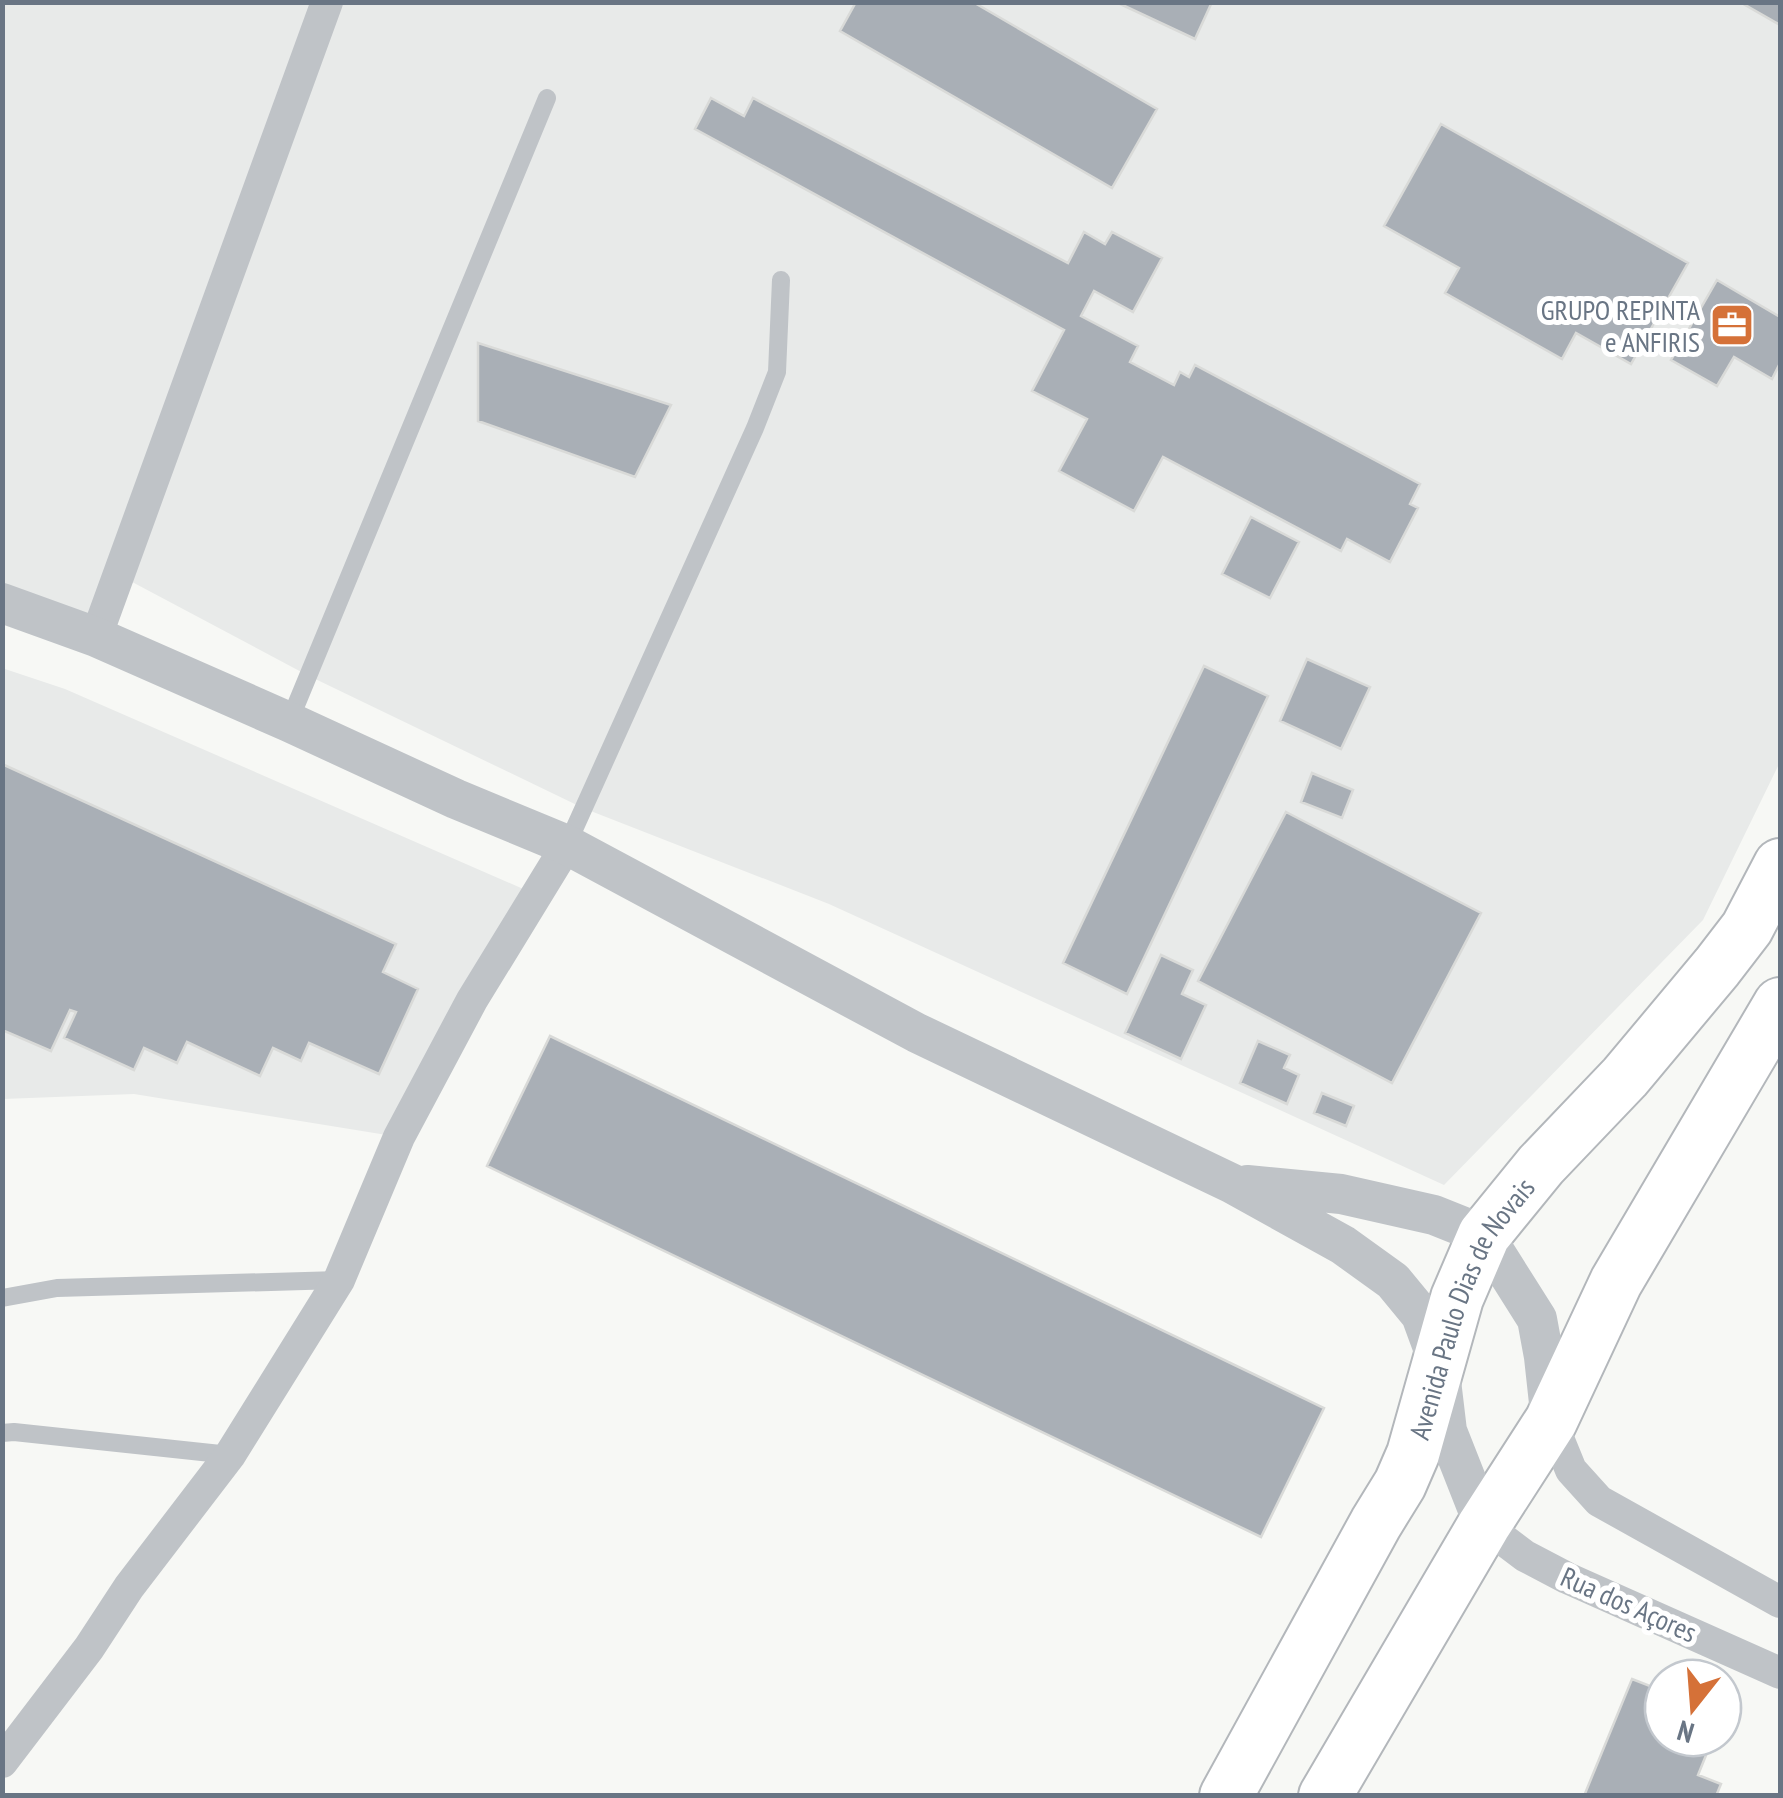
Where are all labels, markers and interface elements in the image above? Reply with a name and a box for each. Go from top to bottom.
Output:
place label: GRUPO REPINTA e ANFIRIS [1541,291,1701,360]
office icon: GRUPO REPINTA e ANFIRIS [1709,302,1755,348]
street label: Avenida Paulo Dias de Novais [1400,1170,1542,1444]
street label: Rua dos Açores [1555,1558,1703,1650]
north arrow [1643,1658,1743,1758]
text: N [1673,1712,1698,1752]

